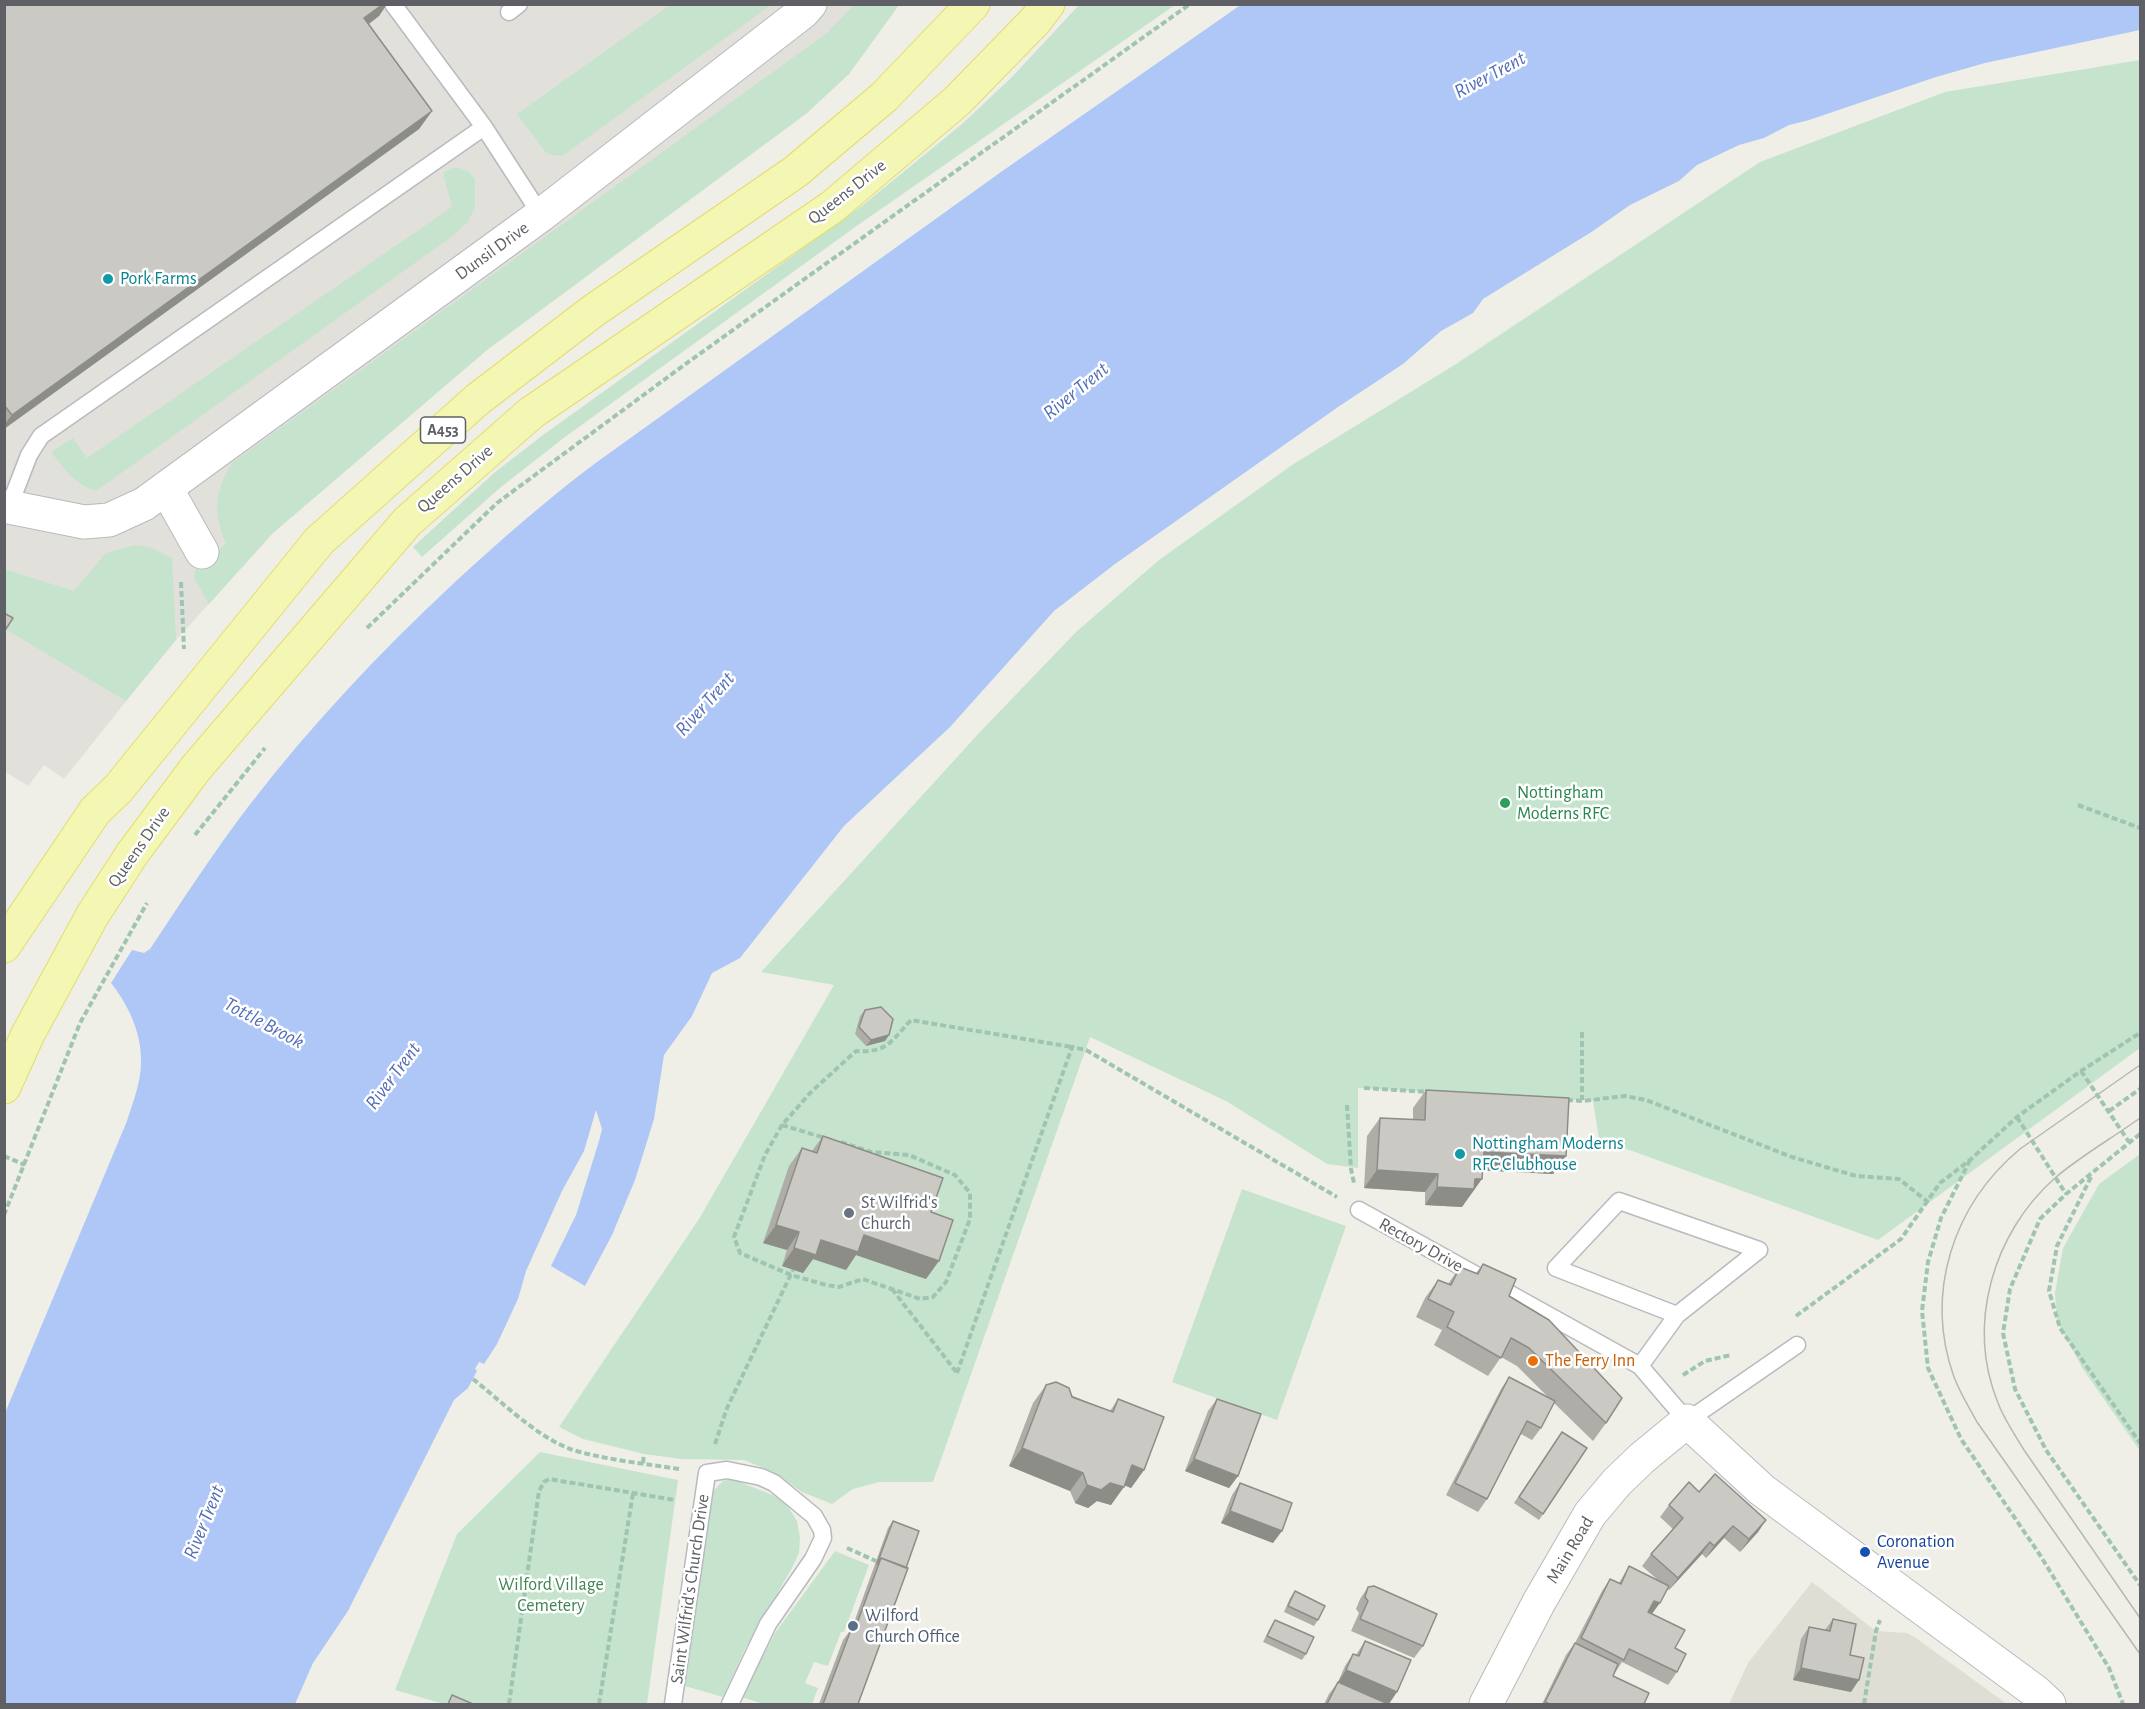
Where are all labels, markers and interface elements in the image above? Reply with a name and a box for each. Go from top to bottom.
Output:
water label: River Trent [1450,46,1530,104]
street label: Queens Drive [803,155,891,229]
street label: Dunsil Drive [451,217,533,285]
place label: Pork Farms [120,268,197,290]
marker: Pork Farms [101,272,115,286]
water label: River Trent [1038,357,1114,425]
road number: A453 [420,417,466,443]
street label: Queens Drive [413,440,497,518]
water label: River Trent [670,667,740,741]
place label: Nottingham Moderns RFC [1517,782,1609,824]
marker: Nottingham Moderns RFC [1498,796,1512,810]
street label: Queens Drive [103,802,175,892]
water label: Tottle Brook [220,992,308,1054]
water label: River Trent [360,1038,426,1114]
place label: Nottingham Moderns RFC Clubhouse [1472,1133,1624,1176]
marker: Nottingham Moderns RFC Clubhouse [1453,1147,1467,1161]
place label: St Wilfrid's Church [861,1192,938,1234]
marker: St Wilfrid's Church [842,1206,856,1220]
street label: Rectory Drive [1375,1213,1467,1277]
place label: The Ferry Inn [1545,1350,1635,1372]
marker: The Ferry Inn [1526,1354,1540,1368]
water label: River Trent [178,1481,230,1563]
street label: Saint Wilfrid's Church Drive [666,1493,714,1685]
street label: Main Road [1541,1512,1599,1588]
place label: Coronation Avenue [1877,1531,1955,1574]
marker: Coronation Avenue [1858,1545,1872,1559]
park label: Wilford Village Cemetery [498,1574,604,1616]
place label: Wilford Church Office [865,1605,960,1648]
marker: Wilford Church Office [846,1619,860,1633]

